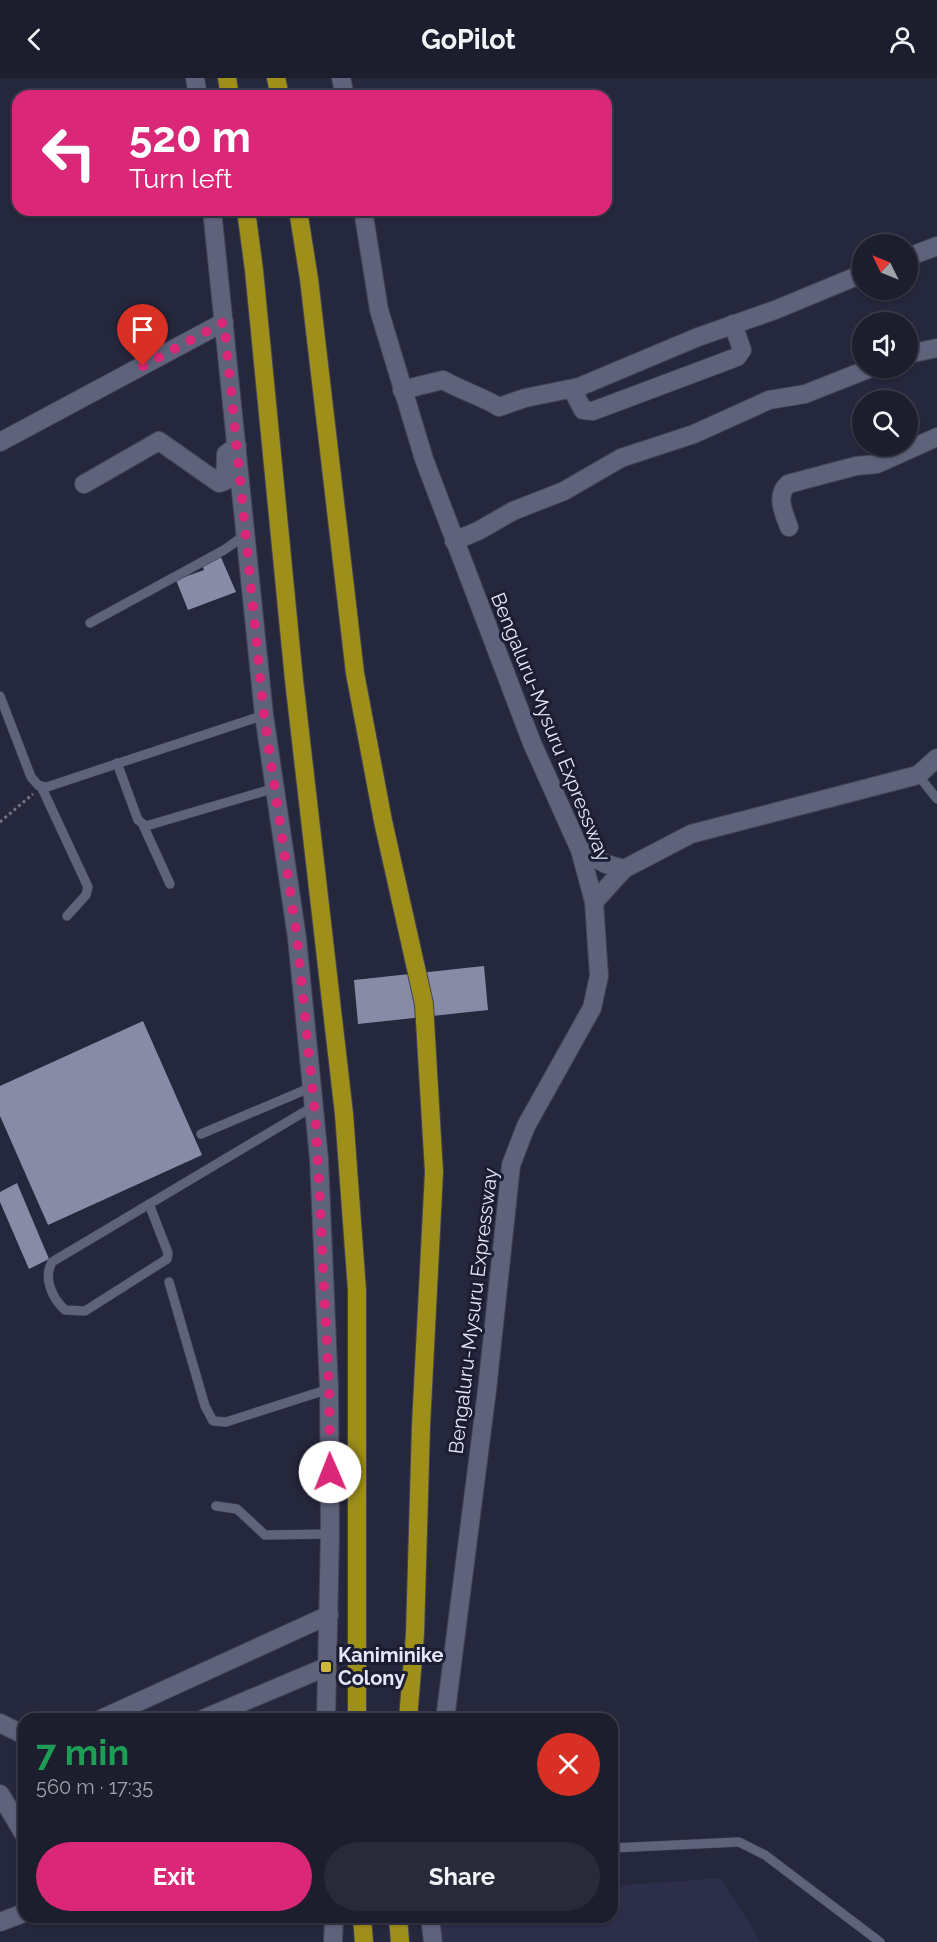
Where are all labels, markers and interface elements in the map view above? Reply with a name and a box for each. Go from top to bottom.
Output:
icon: back [18,23,51,56]
icon: person [886,23,919,56]
text: GoPilot [421,24,516,55]
text: 520 m [129,113,251,162]
icon: left [30,114,108,192]
text: Turn left [129,163,232,194]
north arrow [852,234,918,300]
map controls [852,234,918,456]
pin [117,304,168,366]
button: sound [852,312,918,378]
icon: arrive [126,313,159,346]
button: search [852,390,918,456]
street label: Bengaluru-Mysuru Expressway [486,589,616,865]
street label: Bengaluru-Mysuru Expressway [444,1167,502,1455]
position arrow [298,1440,362,1504]
place label: Kaniminike Colony [338,1643,443,1690]
marker: Kaniminike Colony [319,1660,333,1674]
text: 7 min [36,1731,129,1773]
button: close [537,1733,600,1796]
text: 560 m · 17:35 [36,1775,153,1799]
button: Exit [36,1842,312,1911]
button: Share [324,1842,600,1911]

